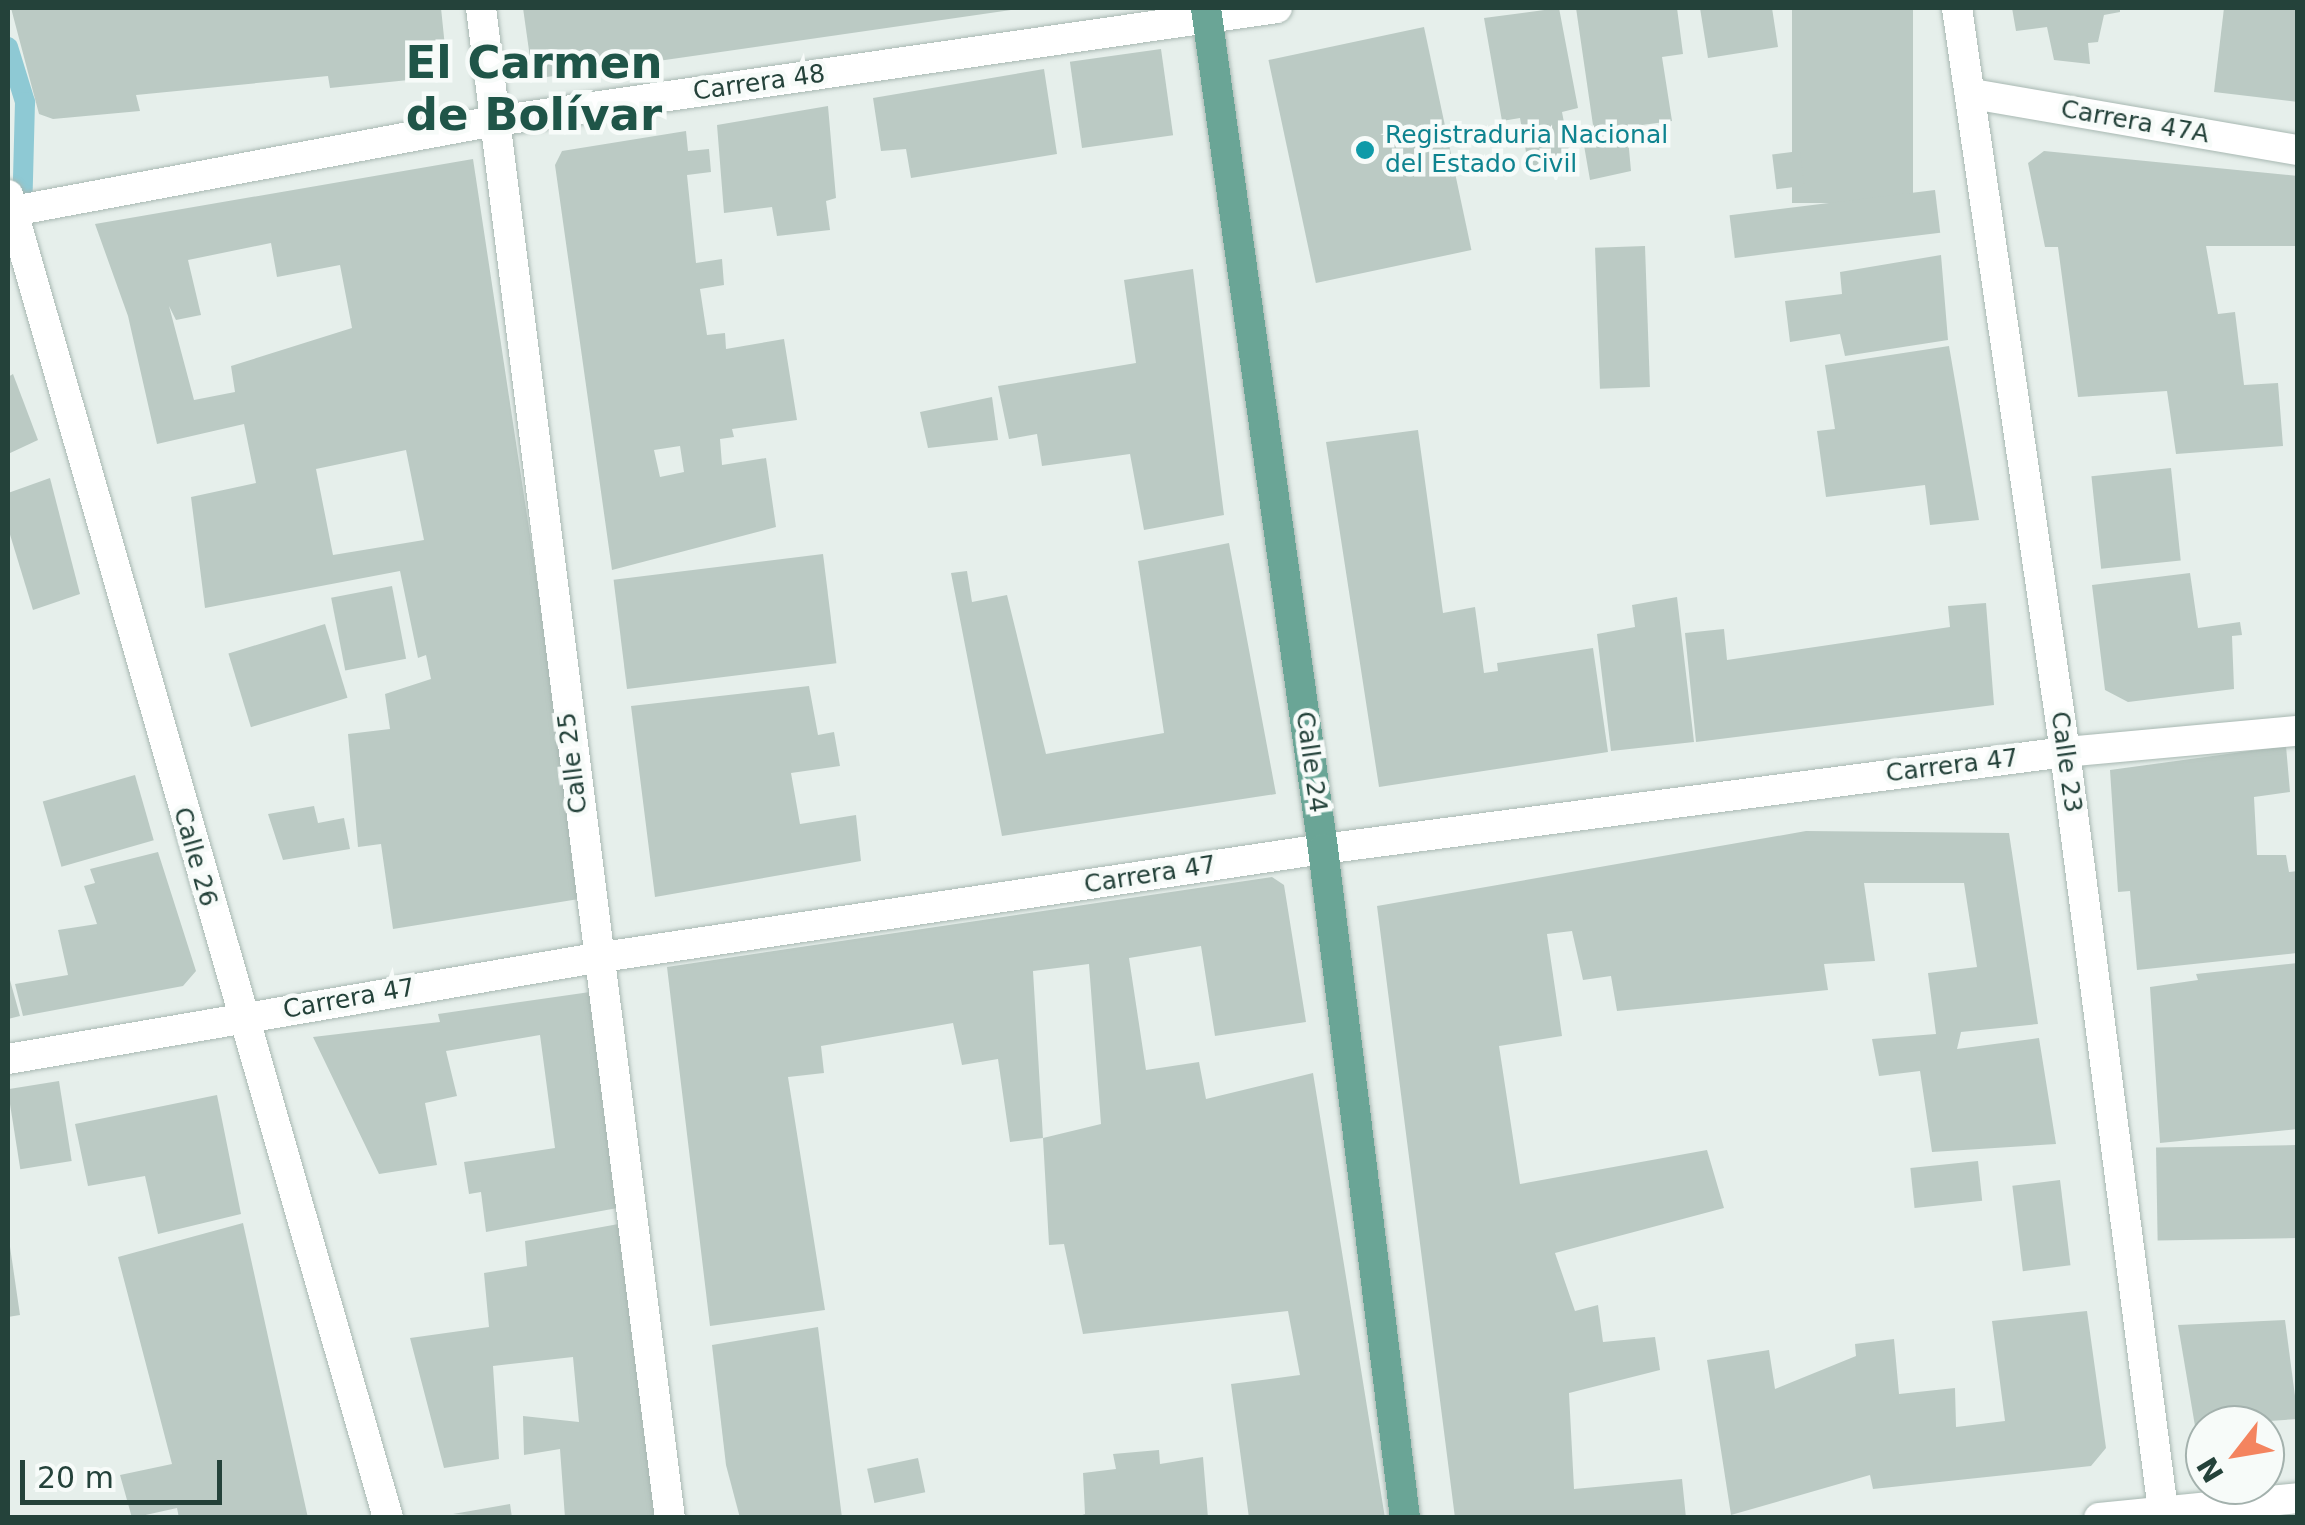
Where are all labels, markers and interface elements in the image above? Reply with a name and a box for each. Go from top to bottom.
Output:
district label: El Carmen de Bolívar [406,36,662,142]
street label: Carrera 48 [691,59,827,107]
street label: Carrera 47A [2058,94,2212,150]
place label: Registraduria Nacional del Estado Civil [1385,121,1668,180]
marker: Registraduria Nacional del Estado Civil [1354,139,1376,161]
street label: Calle 24 [1289,710,1333,814]
street label: Calle 23 [2044,710,2088,814]
street label: Calle 25 [552,711,594,815]
street label: Carrera 47 [1884,743,2020,789]
street label: Calle 26 [167,804,223,910]
street label: Carrera 47 [1082,850,1218,900]
street label: Carrera 47 [281,973,417,1025]
north arrow [2185,1405,2285,1505]
scale bar [25,1440,228,1502]
text: N [2190,1451,2231,1488]
text: 20 m [37,1460,114,1495]

